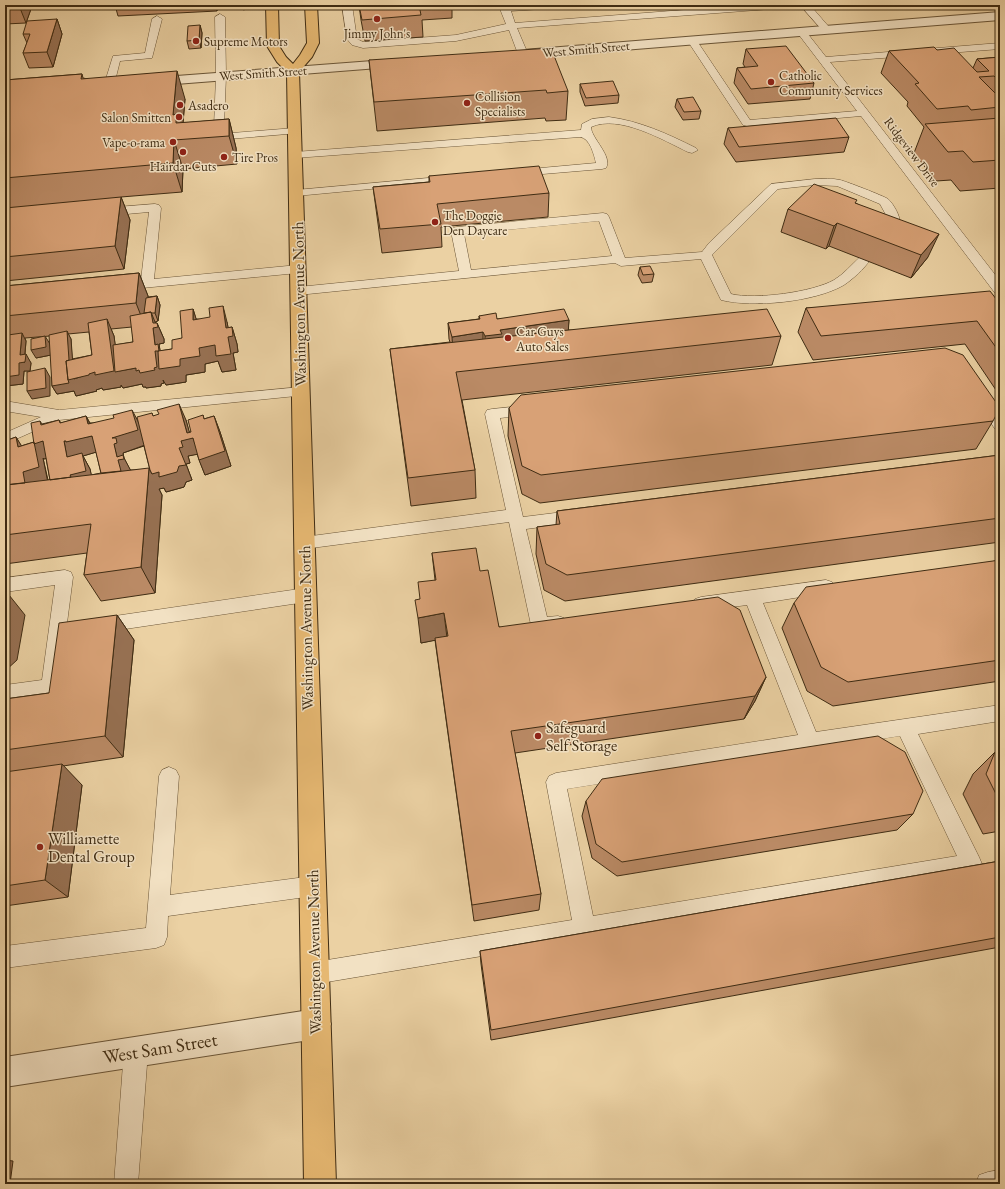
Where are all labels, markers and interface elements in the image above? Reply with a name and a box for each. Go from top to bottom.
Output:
marker: Jimmy John's [372,14,382,24]
place label: Jimmy John's [343,25,410,42]
place label: Supreme Motors [204,33,288,50]
marker: Supreme Motors [191,36,201,46]
street label: West Smith Street [542,37,630,61]
street label: West Smith Street [219,61,307,85]
place label: Catholic Community Services [779,67,883,99]
marker: Catholic Community Services [766,77,776,87]
place label: Collision Specialists [475,88,525,120]
place label: Asadero [187,97,229,114]
marker: Collision Specialists [462,98,472,108]
marker: Asadero [175,100,185,110]
place label: Salon Smitten [101,109,171,126]
marker: Salon Smitten [174,112,184,122]
street label: Ridgeview Drive [880,114,944,190]
place label: Vape-o-rama [102,134,166,151]
marker: Vape-o-rama [168,137,178,147]
marker: Hairdar Cuts [178,147,188,157]
place label: Tire Pros [232,149,278,166]
marker: Tire Pros [219,152,229,162]
place label: Hairdar Cuts [150,158,216,175]
place label: The Doggie Den Daycare [443,207,507,239]
marker: The Doggie Den Daycare [430,217,440,227]
street label: Washington Avenue North [287,221,311,387]
place label: Car Guys Auto Sales [515,323,569,355]
marker: Car Guys Auto Sales [503,333,513,343]
street label: Washington Avenue North [294,545,318,711]
place label: Safeguard Self Storage [546,717,617,756]
marker: Safeguard Self Storage [533,731,543,741]
place label: Williamette Dental Group [48,828,135,867]
marker: Williamette Dental Group [35,842,45,852]
street label: Washington Avenue North [302,869,326,1035]
street label: West Sam Street [101,1027,219,1069]

